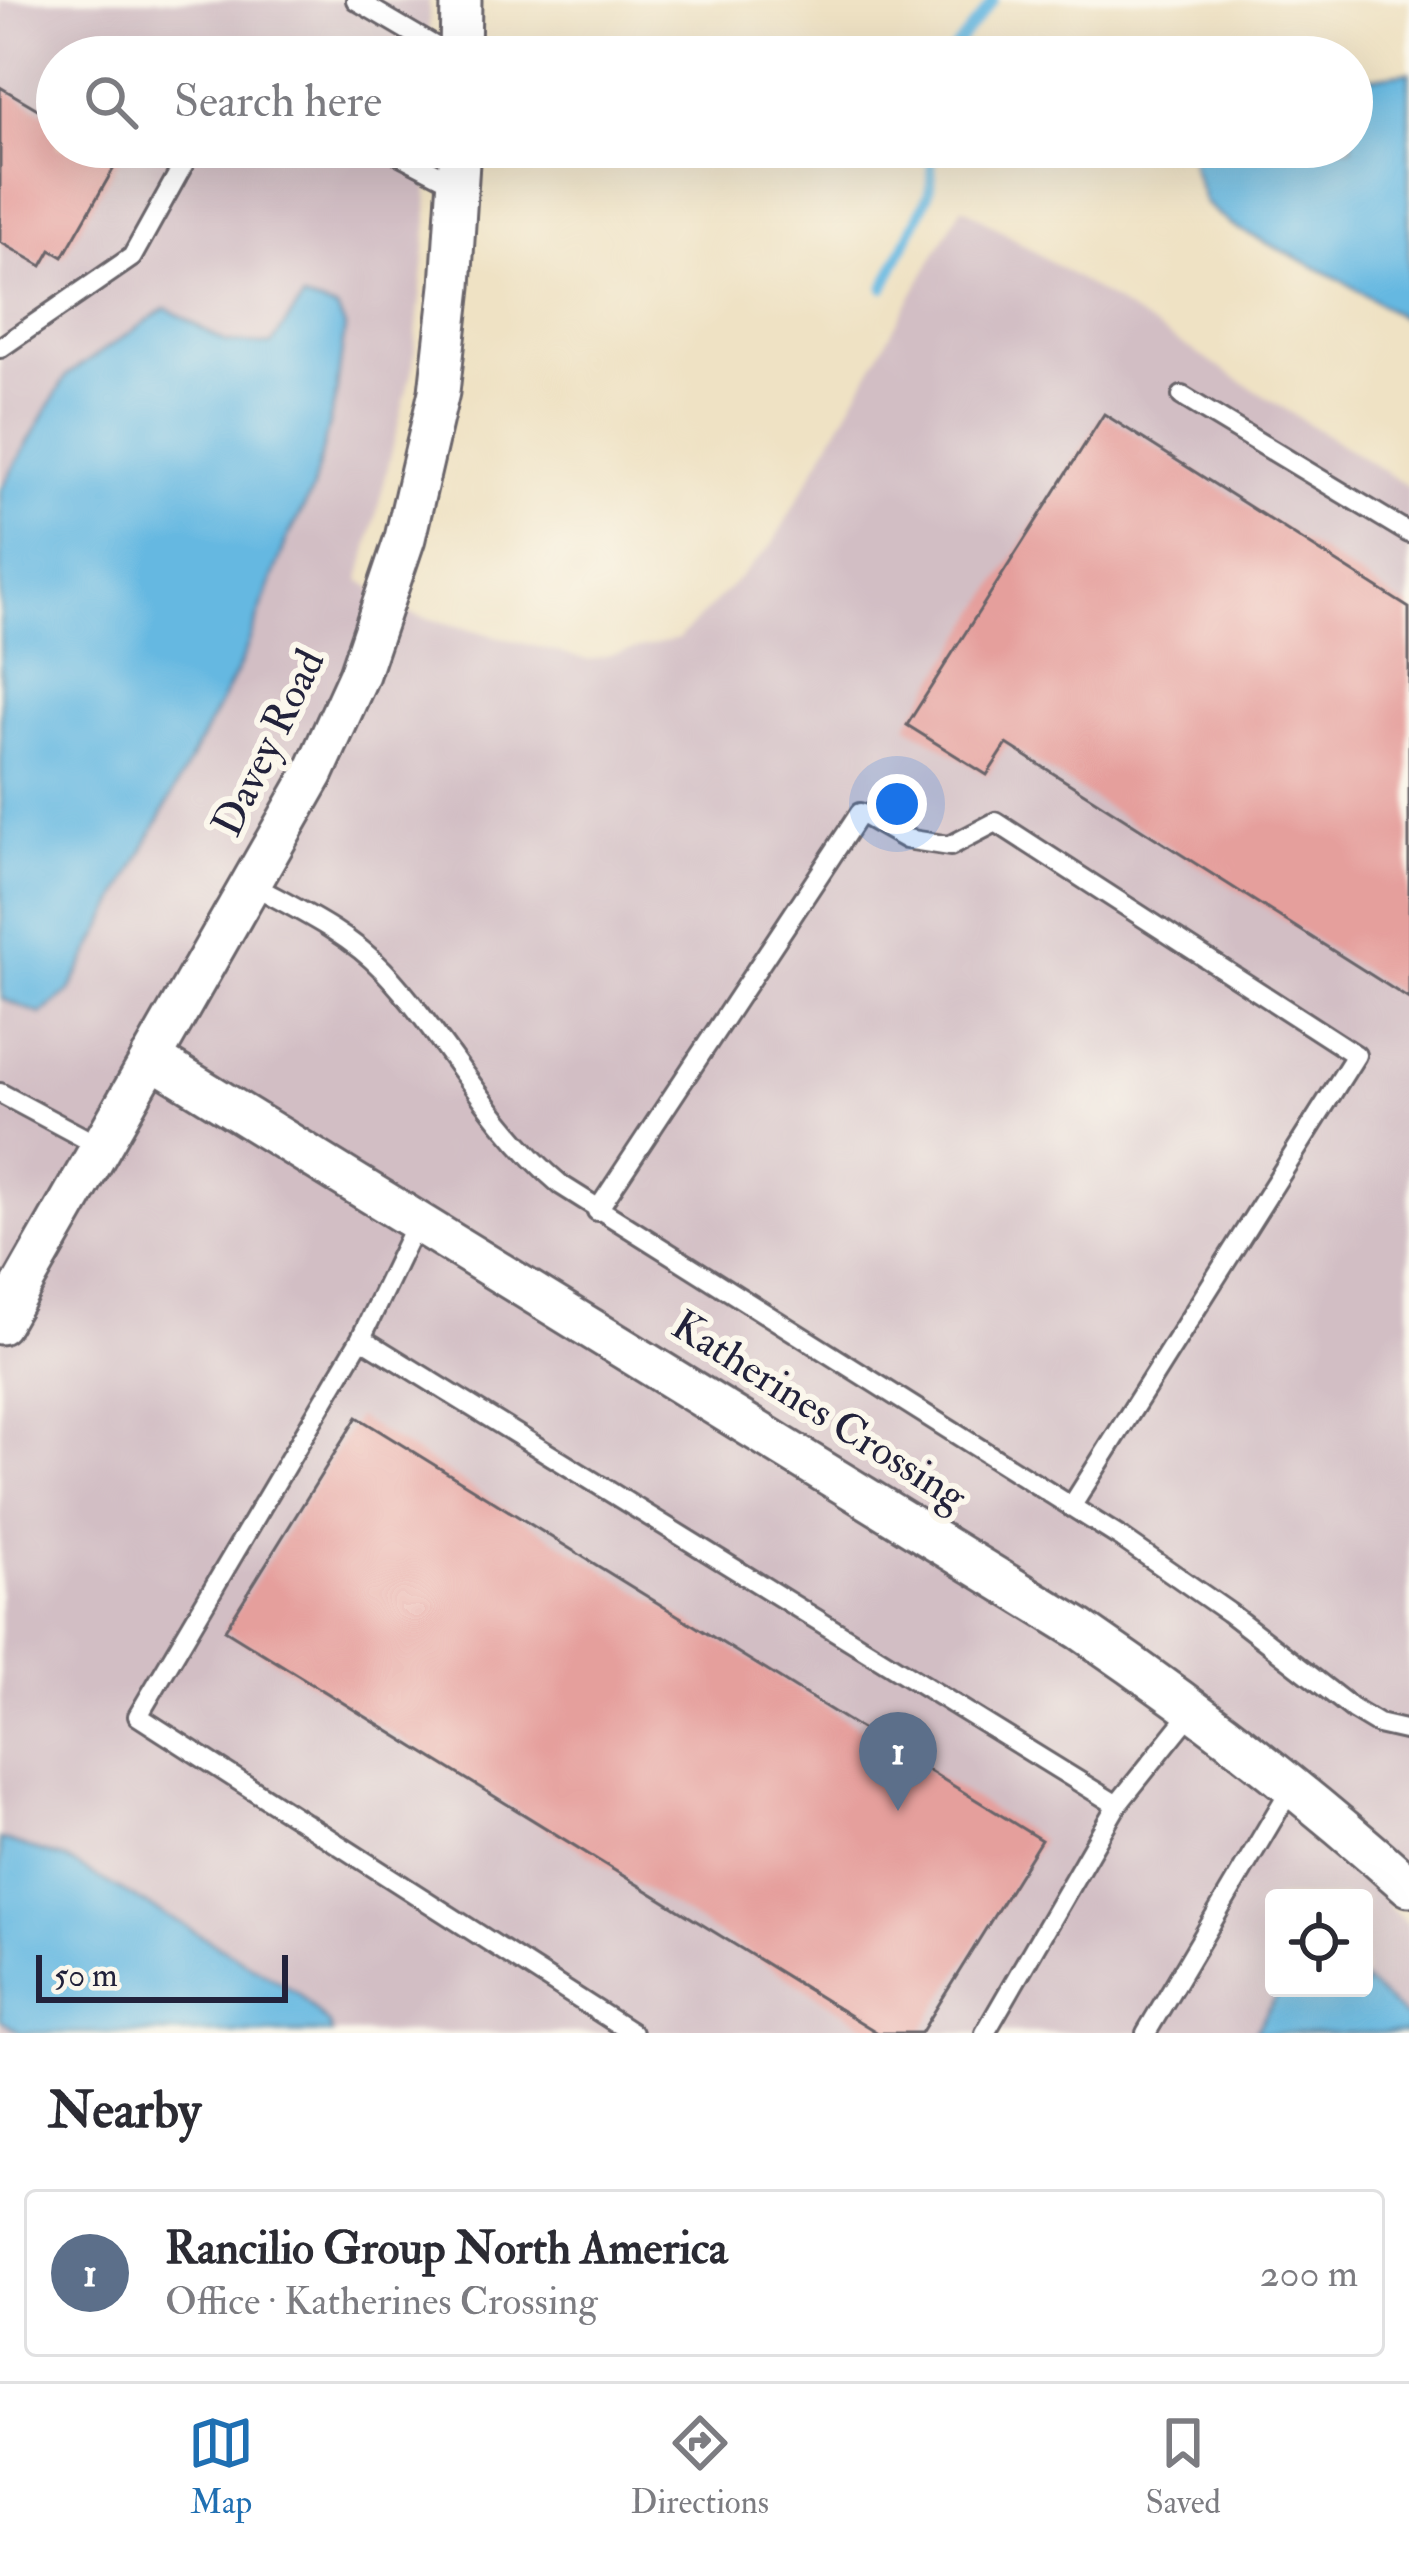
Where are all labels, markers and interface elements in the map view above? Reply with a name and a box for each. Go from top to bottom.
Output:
search box [36,36,1373,168]
icon: search [78,69,144,135]
text: Search here [174,74,382,130]
street label: Davey Road [202,641,337,845]
your location [867,774,927,834]
street label: Katherines Crossing [662,1300,977,1523]
pin: 1 [859,1712,937,1811]
map controls [1265,1889,1373,1997]
button: locate [1265,1889,1373,1997]
scale bar [36,1949,288,2002]
text: 50 m [54,1955,118,1996]
text: Nearby [48,2079,201,2143]
text: Rancilio Group North America [165,2221,728,2277]
text: 1 [83,2249,97,2298]
text: 200 m [1260,2249,1358,2298]
text: Office · Katherines Crossing [165,2277,598,2326]
tab: Map [188,2410,254,2523]
tab: Directions [631,2410,769,2523]
tab: Saved [1145,2410,1221,2523]

